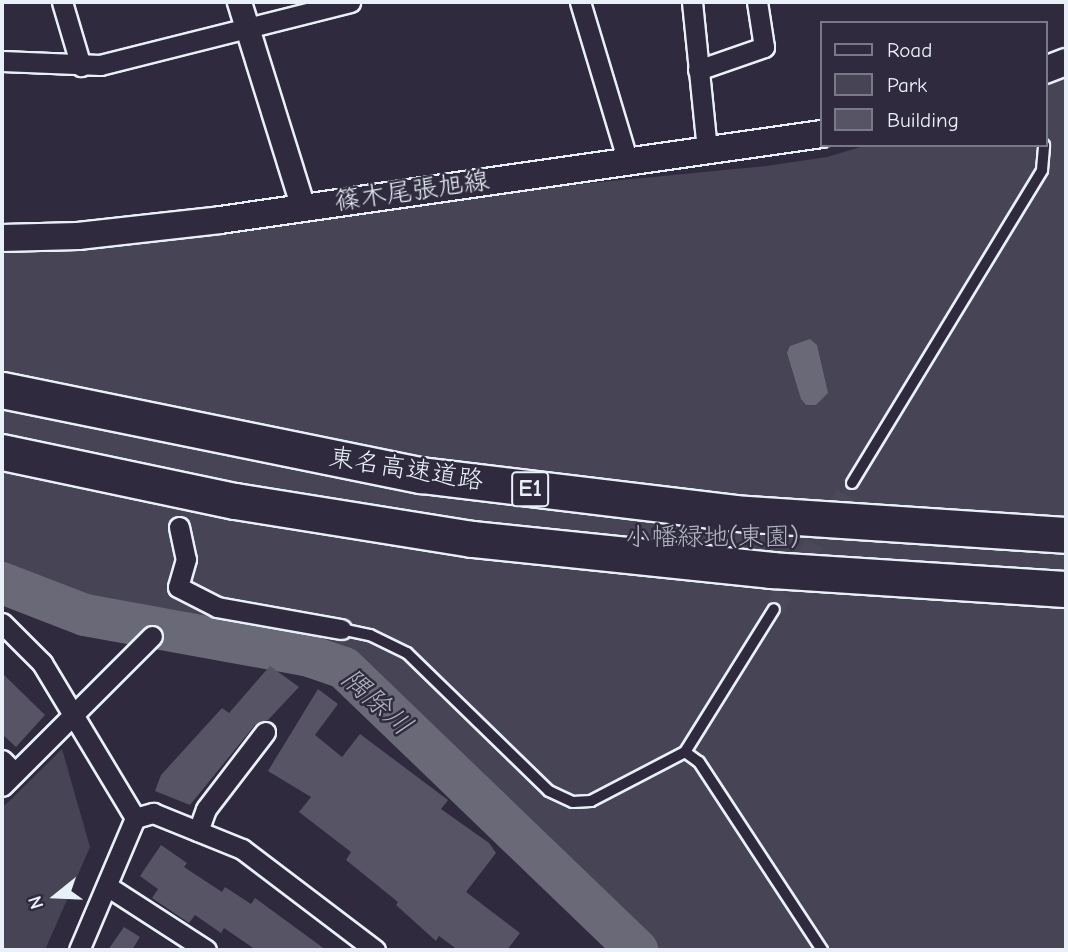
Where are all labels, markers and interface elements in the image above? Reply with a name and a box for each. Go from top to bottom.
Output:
legend [820,21,1047,147]
text: Road [887,38,932,62]
text: Park [887,73,927,97]
text: Building [887,108,959,132]
street label: 篠木尾張旭線 [333,166,491,218]
street label: 東名高速道路 [327,442,485,498]
road number: E1 [511,468,549,510]
park label: 小幡緑地(東園) [625,522,799,554]
water label: 隅除川 [335,661,419,743]
north arrow [21,861,91,931]
text: N [24,893,48,912]

